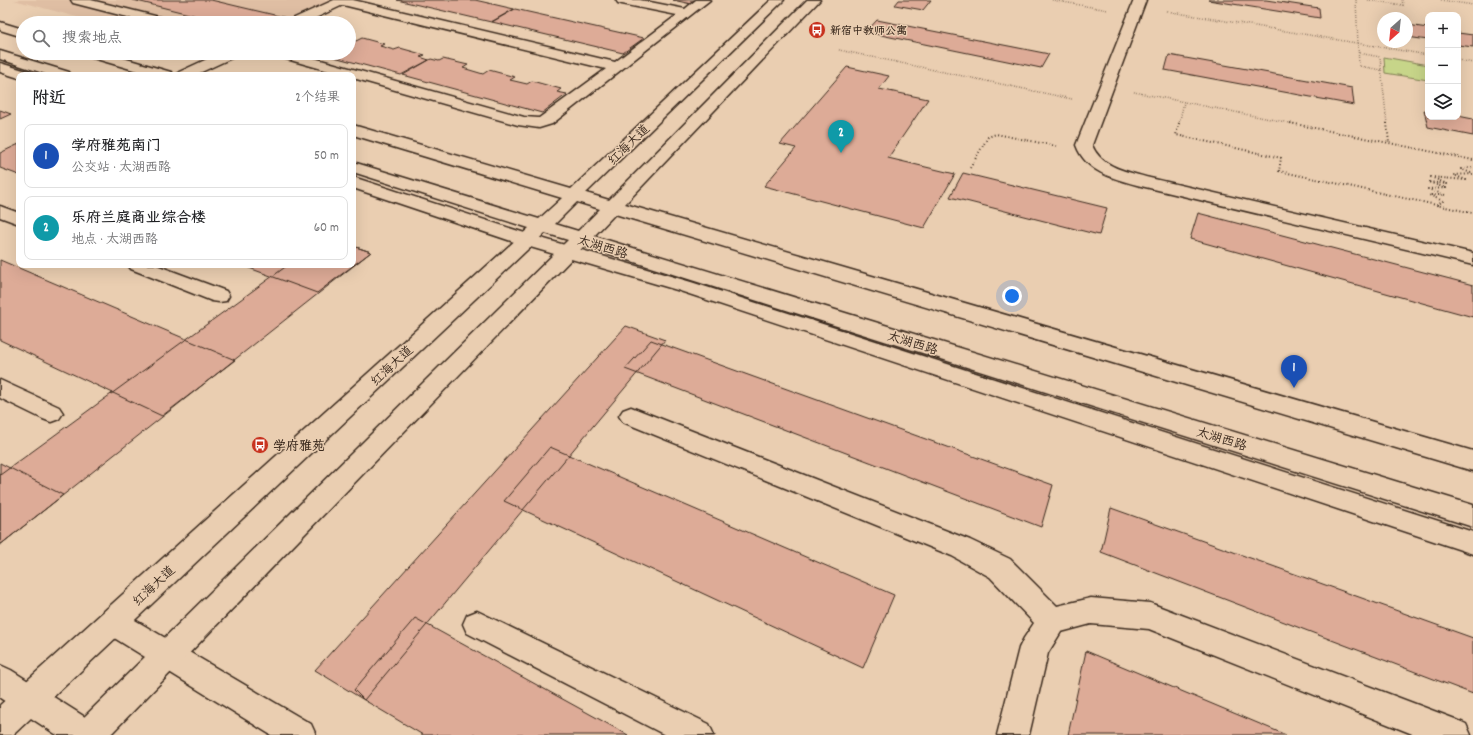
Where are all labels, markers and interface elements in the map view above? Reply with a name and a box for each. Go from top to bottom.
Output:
north arrow [1377,12,1413,48]
map controls [1425,12,1461,120]
button: + [1425,12,1461,48]
search box [16,16,356,60]
bus stop icon: 新宿中教师公寓 [807,20,827,40]
place label: 新宿中教师公寓 [830,24,907,40]
icon: search [30,27,52,49]
text: 搜索地点 [62,28,122,50]
button: − [1425,48,1461,84]
button: layers [1425,84,1461,120]
text: 附近 [32,88,66,112]
text: 2个结果 [295,89,340,108]
pin: 2 [828,120,854,153]
street label: 红海大道 [604,121,655,171]
text: 学府雅苑南门 [71,136,161,158]
text: 1 [45,147,47,166]
text: 50 m [314,147,339,166]
text: 公交站 · 太湖西路 [71,159,171,178]
text: 乐府兰庭商业综合楼 [71,208,206,230]
text: 2 [43,219,49,238]
text: 60 m [314,219,339,238]
text: 地点 · 太湖西路 [71,231,158,250]
street label: 太湖西路 [575,232,630,265]
your location [1002,286,1022,306]
street label: 太湖西路 [885,328,940,361]
street label: 红海大道 [367,342,418,392]
pin: 1 [1281,355,1307,388]
street label: 太湖西路 [1194,424,1249,457]
bus stop icon: 学府雅苑 [250,435,270,455]
place label: 学府雅苑 [273,438,325,457]
street label: 红海大道 [129,562,180,612]

